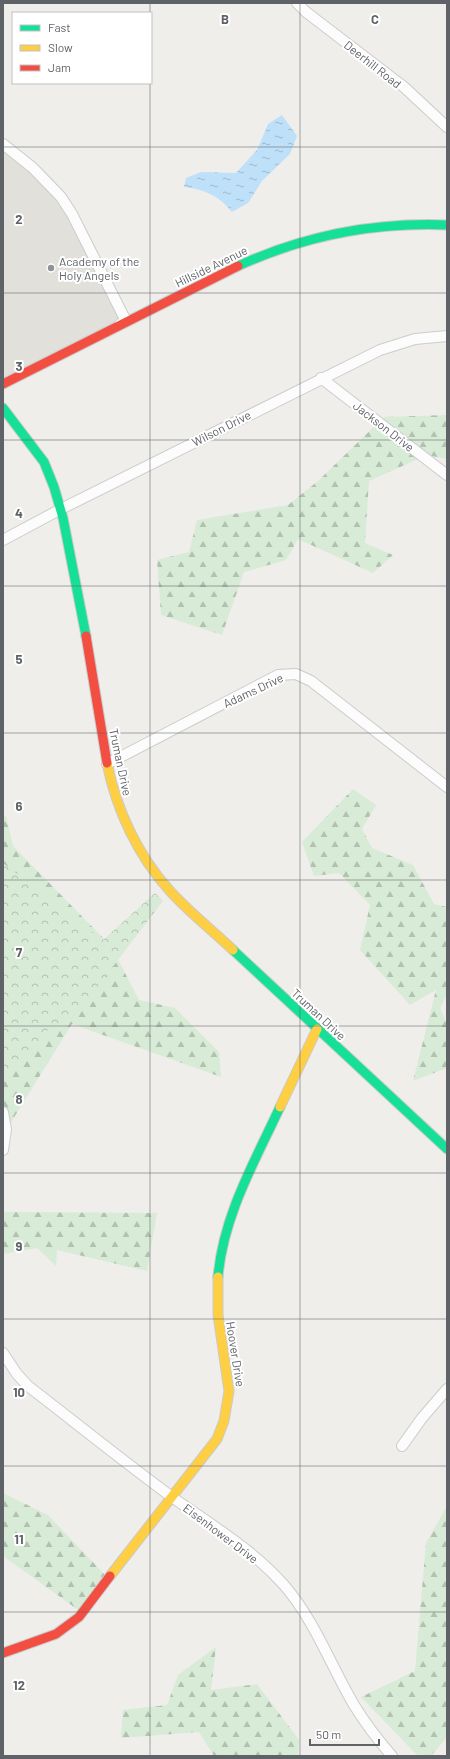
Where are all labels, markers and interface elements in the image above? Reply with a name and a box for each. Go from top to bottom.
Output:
text: B [221,11,229,27]
text: C [371,11,379,27]
legend [12,12,152,84]
text: Fast [48,20,71,34]
street label: Deerhill Road [342,37,404,91]
text: Slow [48,40,73,54]
text: Jam [48,60,71,74]
text: 2 [15,211,23,227]
street label: Hillside Avenue [173,242,249,290]
place label: Academy of the Holy Angels [59,254,140,282]
marker: Academy of the Holy Angels [46,263,56,273]
text: 3 [15,358,23,374]
street label: Jackson Drive [351,398,417,454]
street label: Wilson Drive [189,407,253,449]
text: 4 [15,505,23,521]
text: 5 [15,651,23,667]
street label: Adams Drive [221,670,285,710]
street label: Truman Drive [107,727,135,797]
text: 6 [16,798,23,814]
text: 7 [16,944,23,960]
street label: Truman Drive [289,985,349,1043]
text: 8 [15,1091,23,1107]
text: 9 [16,1238,23,1254]
street label: Hoover Drive [224,1320,248,1388]
text: 10 [13,1384,25,1400]
street label: Eisenhower Drive [181,1500,261,1566]
text: 11 [14,1531,24,1547]
text: 12 [13,1677,25,1693]
scale bar [310,1721,379,1747]
text: 50 m [316,1727,341,1741]

